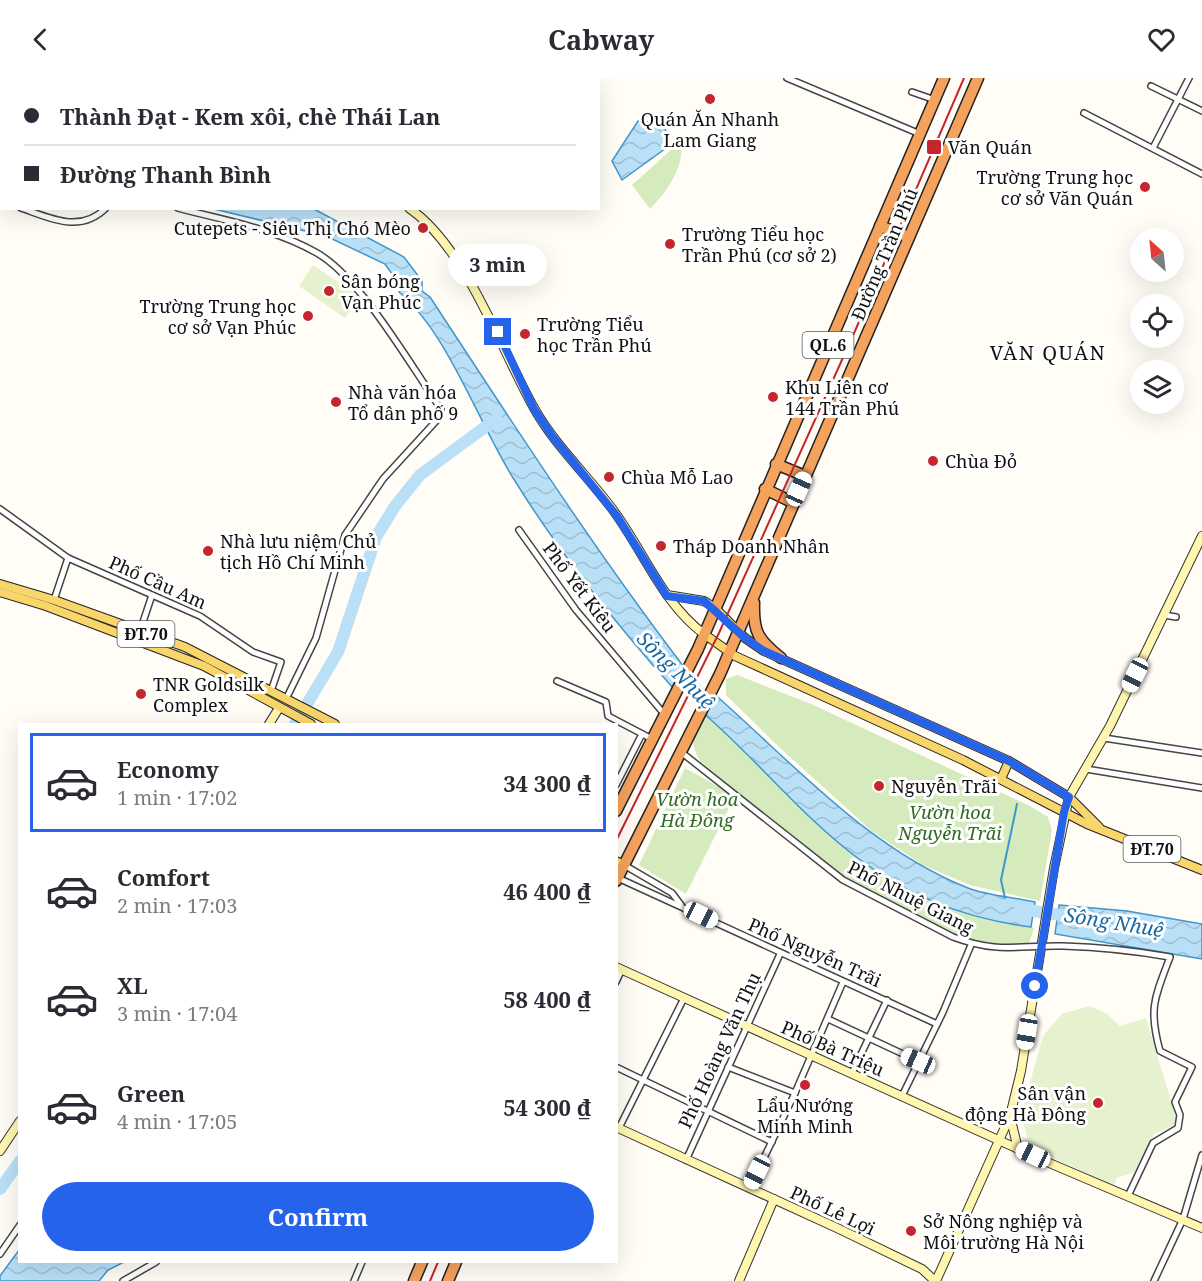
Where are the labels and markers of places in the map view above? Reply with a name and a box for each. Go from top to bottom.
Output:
marker: Quán Ăn Nhanh Lam Giang [703,92,717,106]
place label: Quán Ăn Nhanh Lam Giang [641,107,779,152]
place label: Văn Quán [948,135,1032,159]
marker: Văn Quán [925,138,943,156]
place label: Trường Trung học cơ sở Văn Quán [976,165,1133,210]
marker: Trường Trung học cơ sở Văn Quán [1138,180,1152,194]
place label: Cutepets - Siêu Thị Chó Mèo [174,216,411,240]
marker: Cutepets - Siêu Thị Chó Mèo [416,221,430,235]
place label: Trường Tiểu học Trần Phú (cơ sở 2) [682,222,837,267]
marker: Trường Tiểu học Trần Phú (cơ sở 2) [663,237,677,251]
place label: Sân bóng Vạn Phúc [341,269,421,314]
marker: Sân bóng Vạn Phúc [322,284,336,298]
place label: Trường Trung học cơ sở Vạn Phúc [139,294,296,339]
marker: Trường Trung học cơ sở Vạn Phúc [301,309,315,323]
place label: Trường Tiểu học Trần Phú [537,312,652,357]
marker: Trường Tiểu học Trần Phú [518,327,532,341]
place label: Khu Liên cơ 144 Trần Phú [785,375,900,420]
place label: Nhà văn hóa Tổ dân phố 9 [348,380,458,425]
marker: Khu Liên cơ 144 Trần Phú [766,390,780,404]
marker: Nhà văn hóa Tổ dân phố 9 [329,395,343,409]
place label: Chùa Đỏ [945,449,1017,473]
marker: Chùa Đỏ [926,454,940,468]
place label: Chùa Mỗ Lao [621,465,733,489]
marker: Chùa Mỗ Lao [602,470,616,484]
place label: Nhà lưu niệm Chủ tịch Hồ Chí Minh [220,529,377,574]
place label: Tháp Doanh Nhân [673,534,830,558]
marker: Tháp Doanh Nhân [654,539,668,553]
marker: Nhà lưu niệm Chủ tịch Hồ Chí Minh [201,544,215,558]
place label: TNR Goldsilk Complex [153,672,265,717]
marker: TNR Goldsilk Complex [134,687,148,701]
place label: Nguyễn Trãi [891,774,997,798]
marker: Nguyễn Trãi [872,779,886,793]
marker: Lẩu Nướng Minh Minh [798,1078,812,1092]
place label: Sân vận động Hà Đông [965,1081,1086,1126]
place label: Lẩu Nướng Minh Minh [757,1093,853,1138]
marker: Sân vận động Hà Đông [1091,1096,1105,1110]
place label: Sở Nông nghiệp và Môi trường Hà Nội [923,1209,1084,1254]
marker: Sở Nông nghiệp và Môi trường Hà Nội [904,1224,918,1238]

